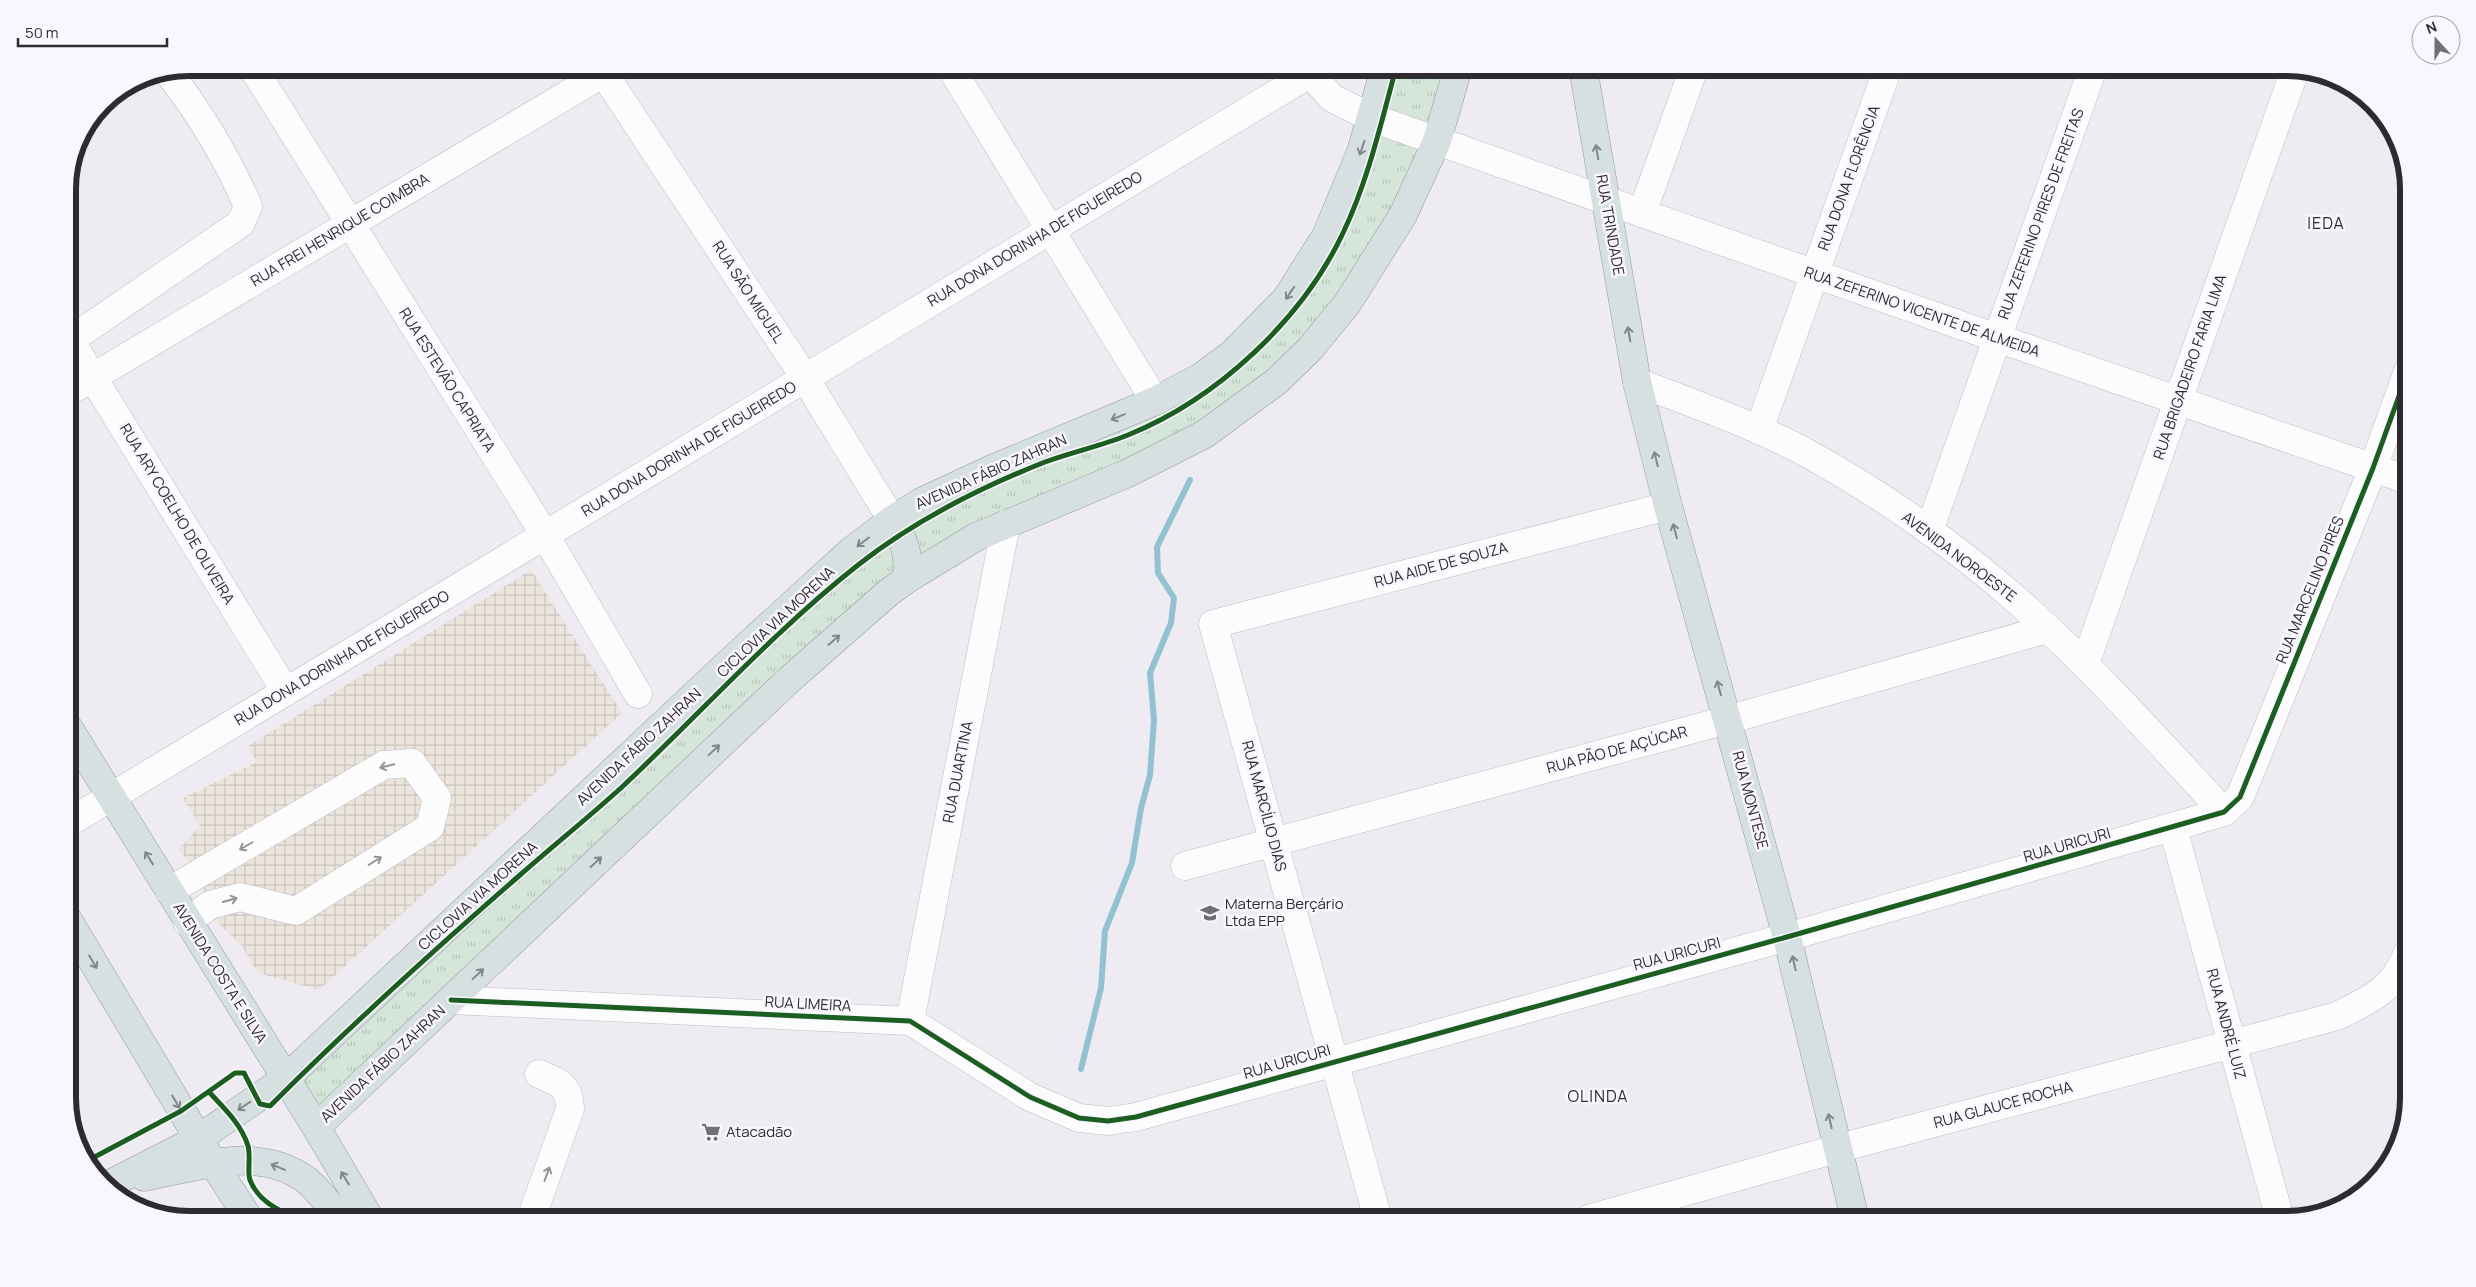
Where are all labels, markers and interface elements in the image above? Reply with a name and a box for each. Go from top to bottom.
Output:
scale bar [18,15,166,47]
north arrow [2411,15,2461,65]
text: N [2423,17,2439,38]
text: 50 m [25,22,59,43]
street label: RUA DONA FLORÊNCIA [1812,102,1885,254]
street label: RUA ZEFERINO PIRES DE FREITAS [1992,105,2089,322]
one-way arrow [1357,140,1366,155]
one-way arrow [1592,145,1602,161]
street label: RUA DONA DORINHA DE FIGUEIREDO [923,166,1146,311]
street label: RUA FREI HENRIQUE COIMBRA [247,168,433,291]
street label: RUA TRINDADE [1591,173,1630,277]
district label: IEDA [2307,212,2345,234]
street label: RUA SÃO MIGUEL [708,237,789,347]
street label: RUA ZEFERINO VICENTE DE ALMEIDA [1801,261,2043,362]
street label: RUA BRIGADEIRO FARIA LIMA [2148,271,2231,462]
one-way arrow [1285,286,1295,300]
street label: RUA ESTEVÃO CAPRIATA [394,303,501,456]
one-way arrow [1623,326,1633,342]
street label: RUA DONA DORINHA DE FIGUEIREDO [577,376,800,521]
one-way arrow [1111,412,1126,422]
street label: RUA ARY COELHO DE OLIVEIRA [115,420,240,608]
street label: AVENIDA FÁBIO ZAHRAN [912,429,1070,514]
one-way arrow [1651,451,1660,467]
street label: AVENIDA NOROESTE [1898,507,2021,607]
street label: RUA MARCELINO PIRES [2270,513,2349,667]
one-way arrow [1670,524,1680,540]
street label: RUA AIDE DE SOUZA [1372,536,1511,592]
one-way arrow [856,537,870,547]
street label: CICLOVIA VIA MORENA [712,561,840,682]
street label: RUA DONA DORINHA DE FIGUEIREDO [230,585,453,730]
one-way arrow [827,635,840,646]
one-way arrow [1713,680,1723,696]
street label: AVENIDA FÁBIO ZAHRAN [572,683,706,810]
street label: RUA DUARTINA [937,719,978,825]
street label: RUA PÃO DE AÇÚCAR [1544,721,1690,778]
street label: RUA MARCÍLIO DIAS [1237,738,1292,874]
one-way arrow [708,744,720,756]
street label: RUA MONTESE [1727,749,1774,851]
one-way arrow [379,762,395,771]
street label: RUA URICURI [2021,822,2113,867]
street label: CICLOVIA VIA MORENA [413,836,542,955]
one-way arrow [239,841,254,851]
one-way arrow [144,852,154,866]
one-way arrow [368,856,382,866]
one-way arrow [590,856,603,868]
place label: Materna Berçário Ltda EPP [1225,893,1344,931]
one-way arrow [221,894,237,904]
street label: AVENIDA COSTA E SILVA [169,898,273,1048]
school or university icon: Materna Berçário Ltda EPP [1199,902,1221,924]
street label: RUA URICURI [1631,932,1723,975]
one-way arrow [88,955,98,969]
one-way arrow [1789,955,1798,971]
street label: RUA ANDRÉ LUIZ [2202,966,2251,1082]
one-way arrow [472,968,485,980]
street label: RUA LIMEIRA [764,991,852,1016]
street label: AVENIDA FÁBIO ZAHRAN [316,1000,450,1127]
street label: RUA URICURI [1241,1039,1333,1084]
street label: RUA GLAUCE ROCHA [1931,1076,2075,1133]
district label: OLINDA [1568,1085,1629,1107]
one-way arrow [171,1094,181,1108]
one-way arrow [238,1101,252,1111]
one-way arrow [1825,1114,1834,1130]
supermarket icon: Atacadão [700,1121,722,1143]
place label: Atacadão [726,1121,792,1142]
one-way arrow [271,1161,286,1171]
one-way arrow [543,1166,552,1182]
one-way arrow [340,1171,350,1185]

